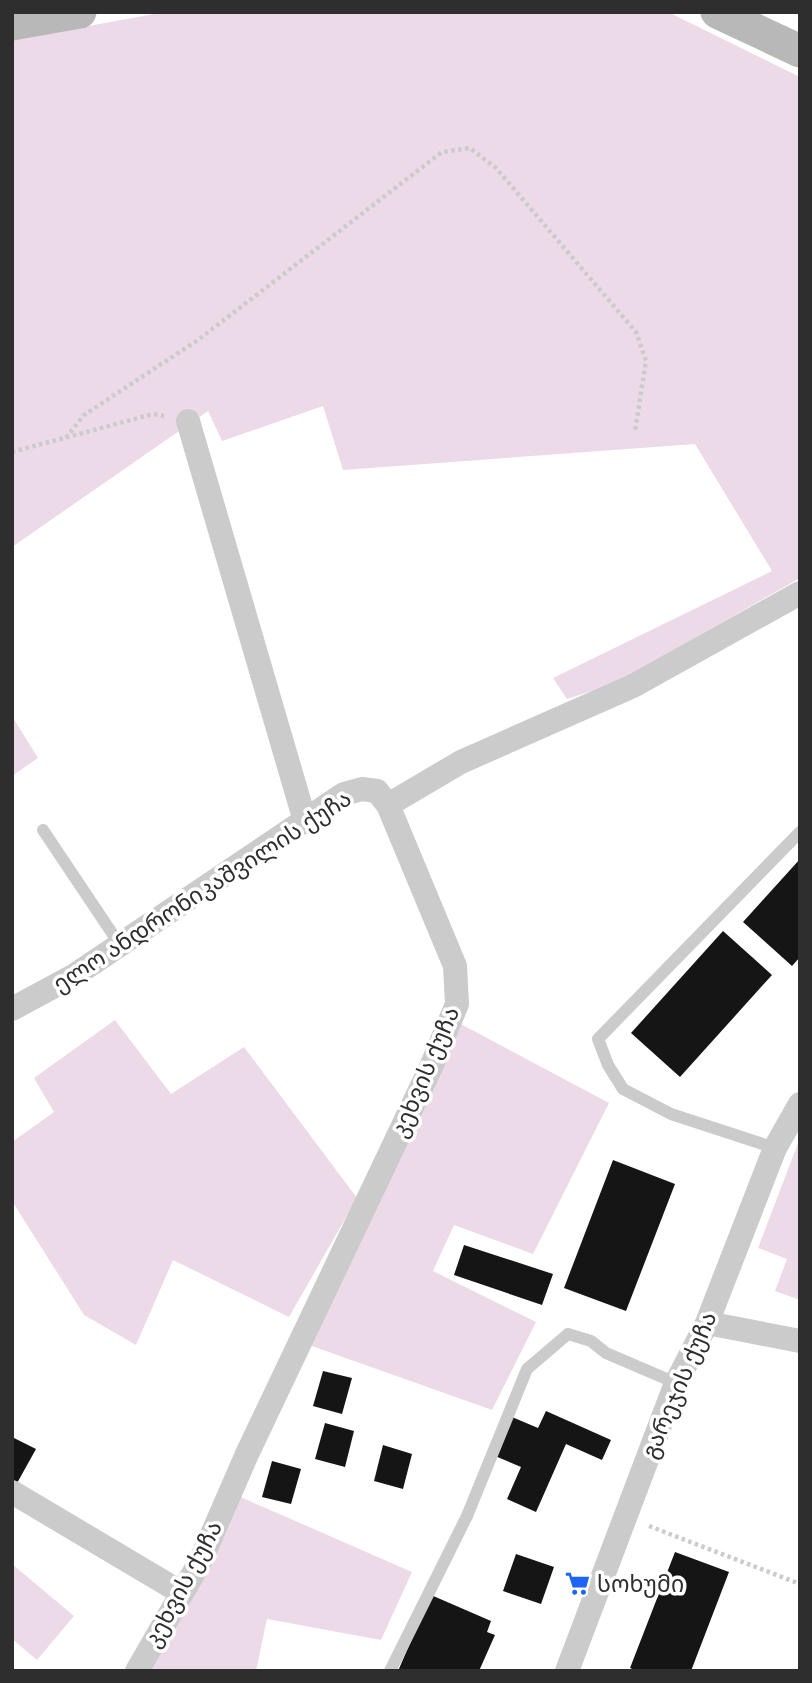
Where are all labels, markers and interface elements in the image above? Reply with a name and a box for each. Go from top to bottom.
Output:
street label: ელო ანდრონიკაშვილის ქუჩა [48,785,356,998]
street label: კეხვის ქუჩა [386,1003,465,1142]
street label: გარეჯის ქუჩა [636,1308,723,1463]
street label: კეხვის ქუჩა [139,1516,228,1652]
supermarket icon: სოხუმი [563,1570,591,1598]
place label: სოხუმი [597,1571,684,1598]

